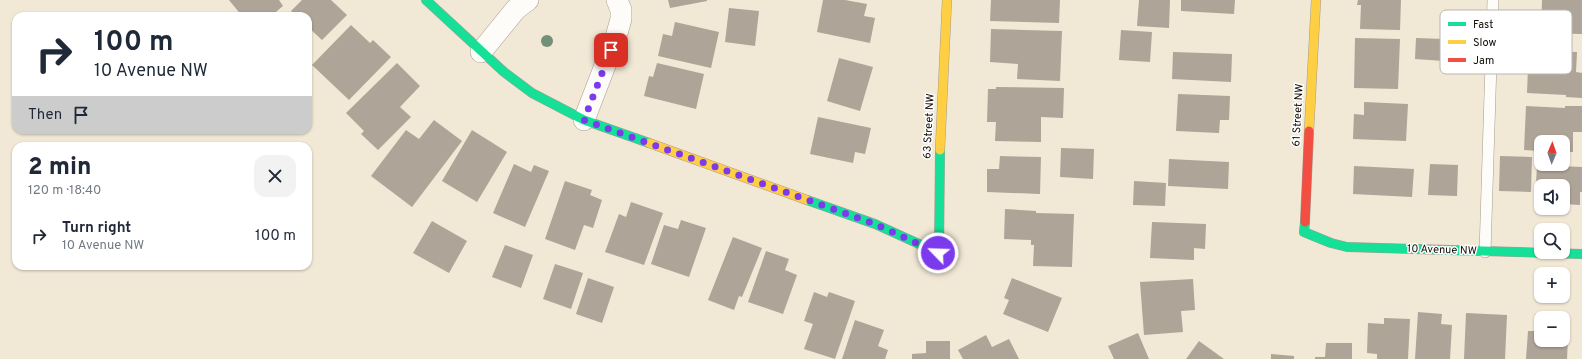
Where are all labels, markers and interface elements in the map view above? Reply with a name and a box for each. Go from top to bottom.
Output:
legend [1440,10,1572,74]
text: Fast [1473,18,1493,32]
text: 100 m [94,25,174,61]
icon: right [28,28,80,80]
pin [594,33,628,67]
text: Slow [1473,36,1496,50]
icon: arrive [600,39,622,61]
text: Jam [1473,54,1494,68]
text: 10 Avenue NW [94,60,208,83]
street label: 61 Street NW [1289,83,1307,147]
street label: 63 Street NW [920,93,938,159]
icon: arrive [70,104,92,126]
text: Then [28,106,62,125]
north arrow [1534,135,1570,171]
map controls [1534,135,1570,347]
text: 2 min [28,153,92,183]
button: close [254,155,296,197]
button: sound [1534,179,1570,215]
text: 120 m · 18:40 [28,183,101,199]
text: Turn right [62,219,131,238]
button: search [1534,223,1570,259]
icon: right [28,225,50,247]
text: 100 m [255,227,296,246]
position arrow [917,232,959,274]
text: 10 Avenue NW [62,238,144,254]
street label: 10 Avenue NW [1407,242,1477,258]
button: + [1534,267,1570,303]
button: − [1534,311,1570,347]

